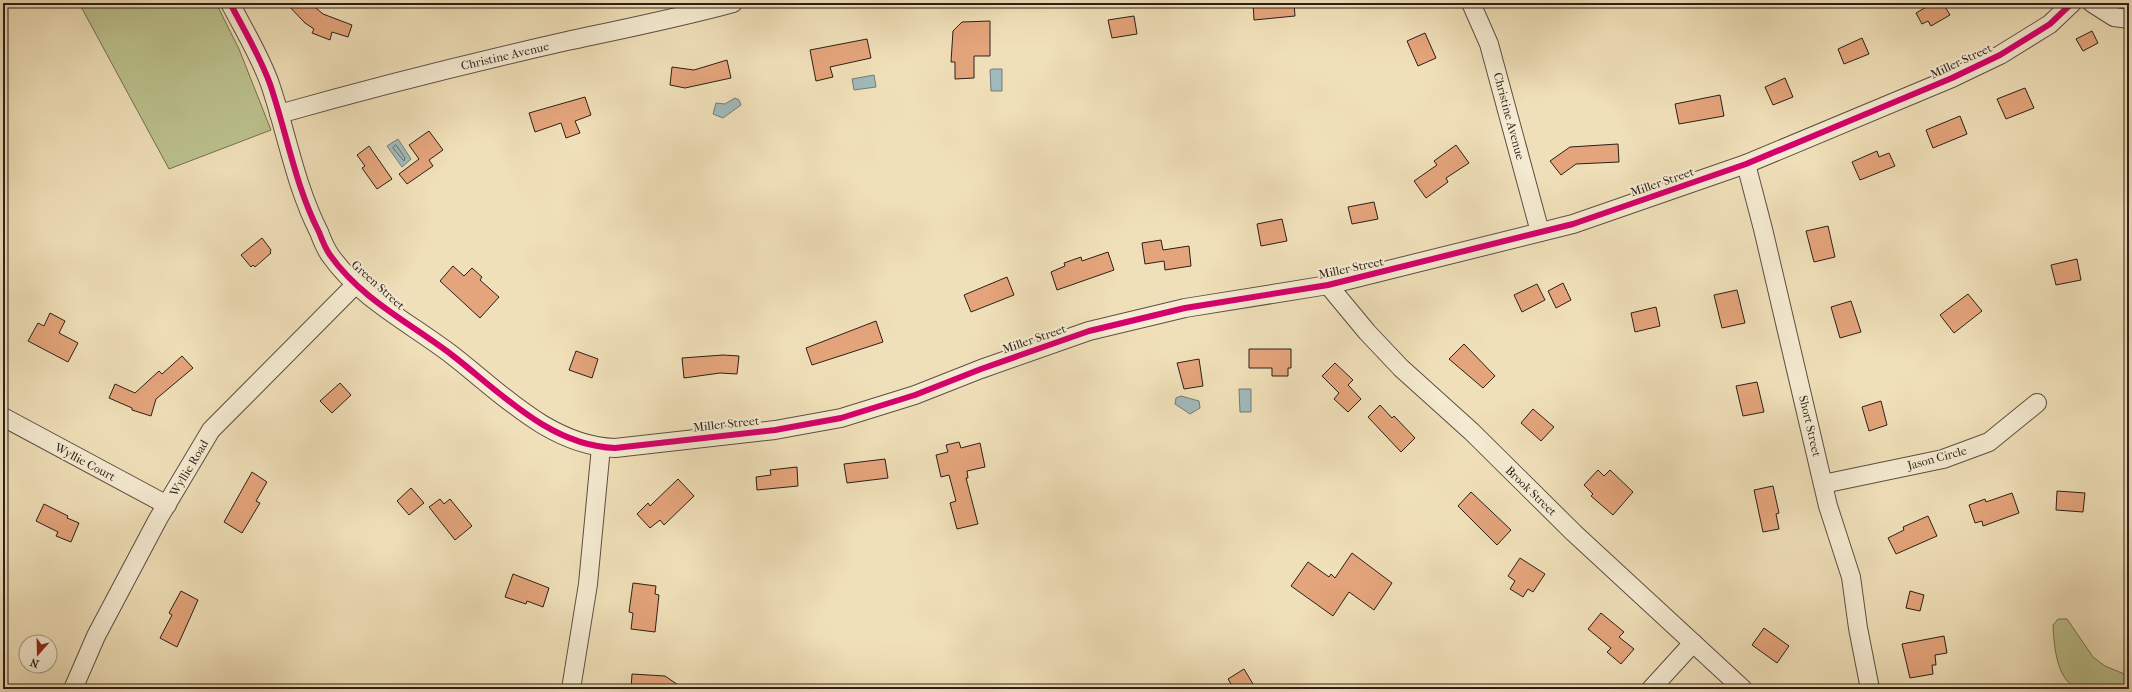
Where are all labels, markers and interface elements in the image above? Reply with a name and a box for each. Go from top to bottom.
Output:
street label: Christine Avenue [460,39,550,73]
street label: Miller Street [1928,40,1995,81]
street label: Christine Avenue [1491,71,1527,161]
street label: Miller Street [1628,164,1696,199]
street label: Miller Street [1317,254,1386,282]
street label: Green Street [349,258,408,313]
street label: Miller Street [1000,321,1068,356]
street label: Short Street [1796,394,1824,459]
street label: Miller Street [692,413,760,434]
street label: Wyllie Road [166,437,212,500]
street label: Wyllie Court [51,440,118,484]
street label: Jason Circle [1905,443,1968,473]
street label: Brook Street [1503,463,1560,519]
north arrow [18,634,58,674]
text: N [28,655,41,670]

